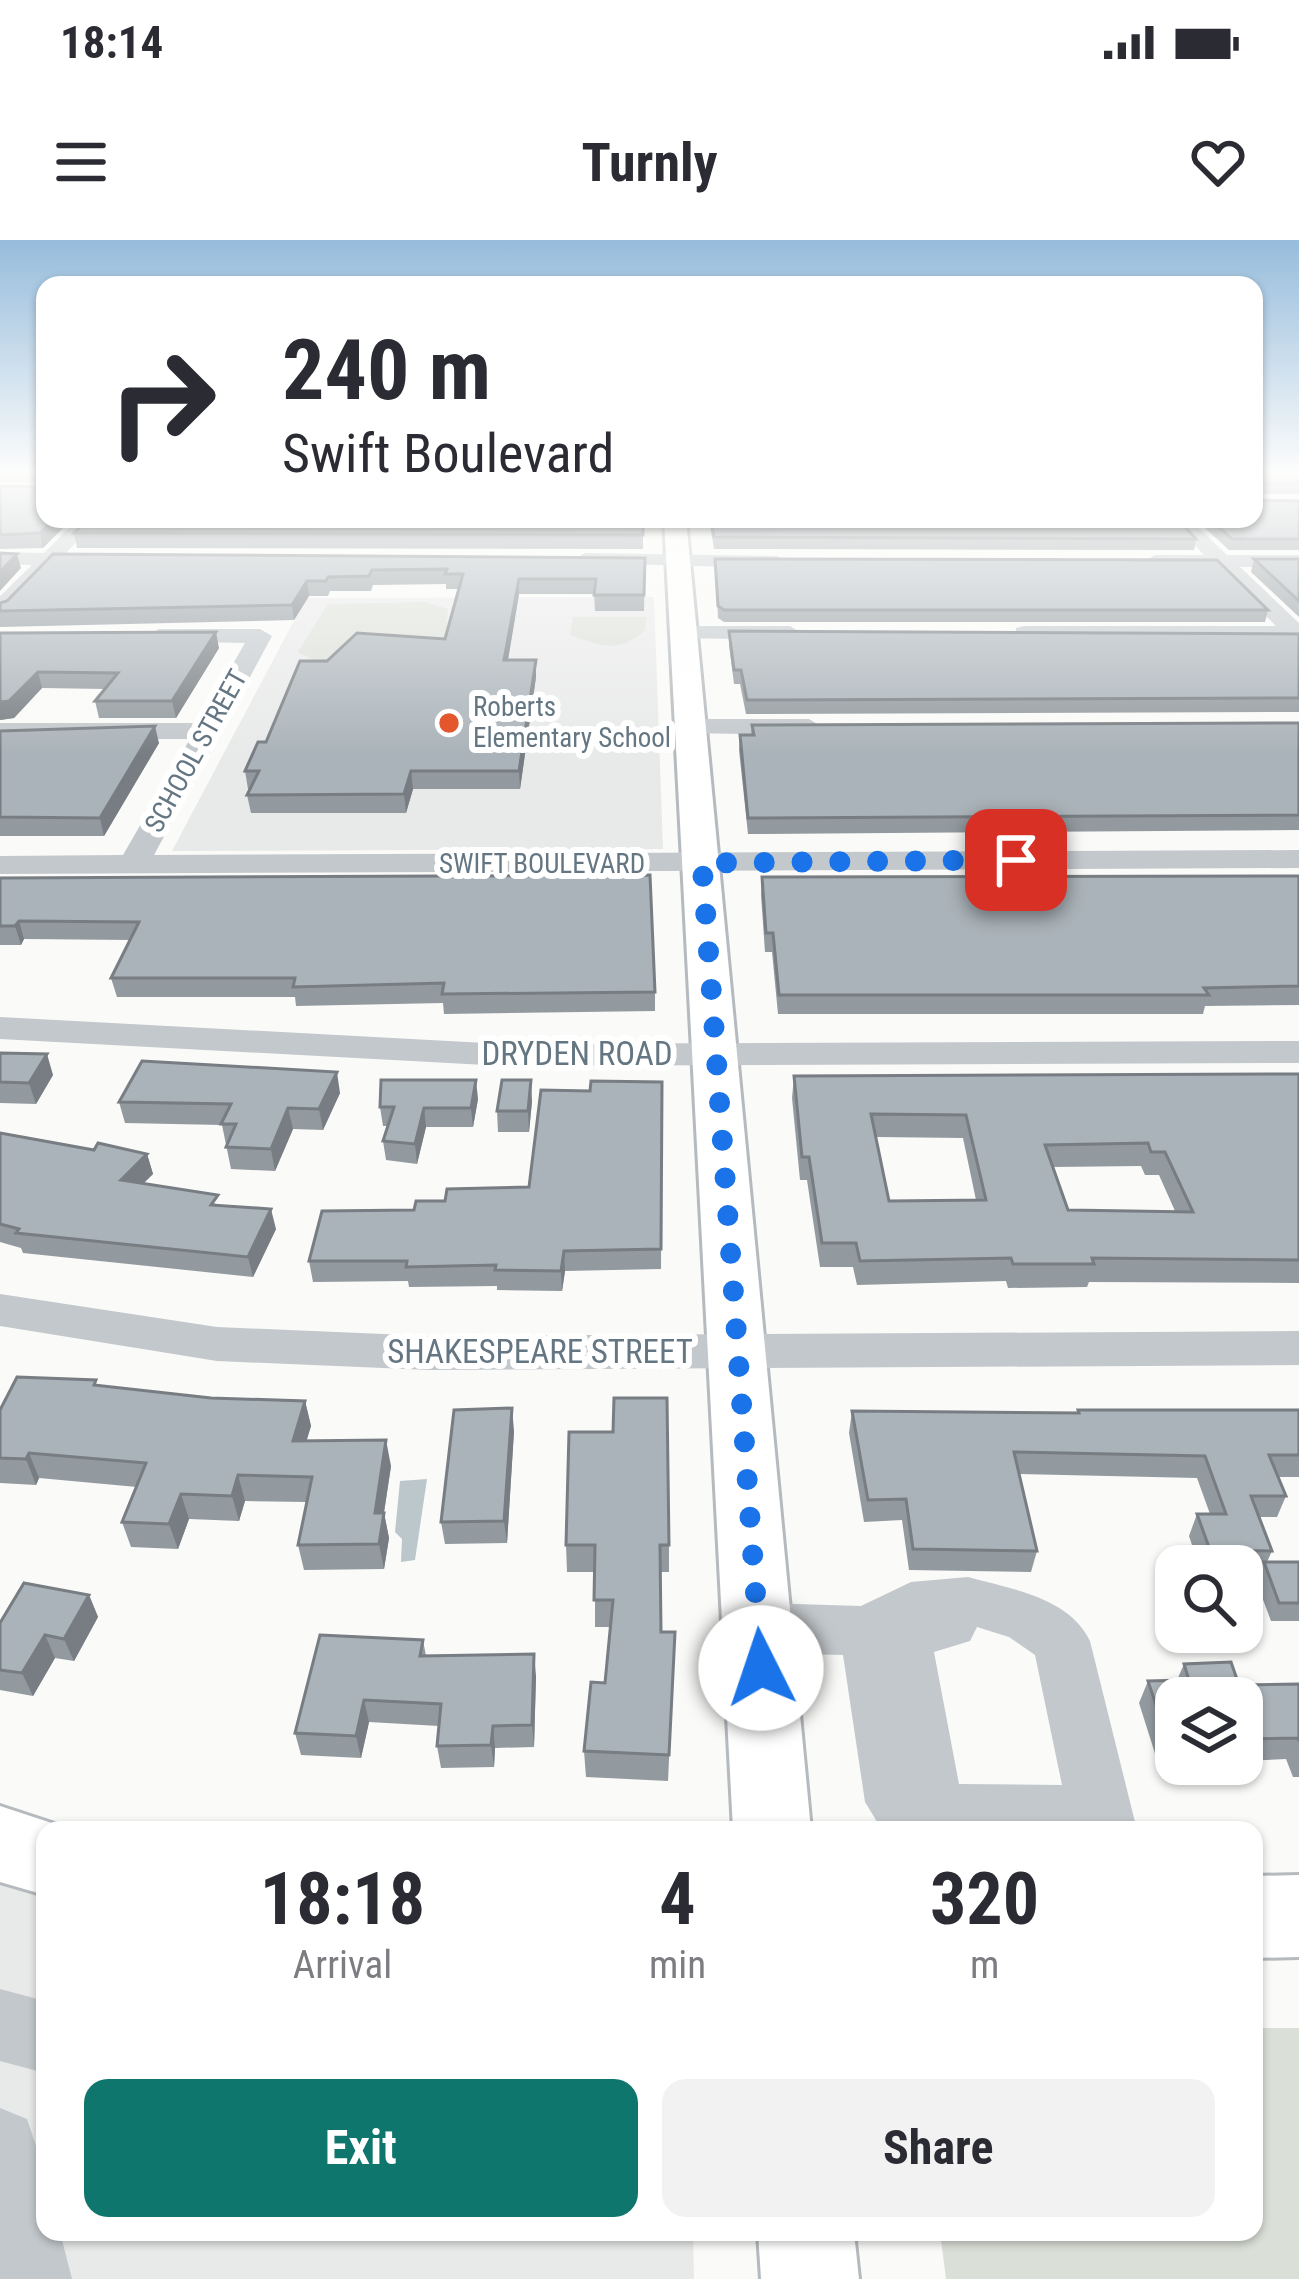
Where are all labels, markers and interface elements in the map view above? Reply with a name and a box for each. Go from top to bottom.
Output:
text: 18:14 [60,16,163,69]
icon: menu [48,129,114,195]
icon: heart [1185,129,1251,195]
text: Turnly [581,131,718,194]
text: 240 m [282,321,491,420]
icon: right [84,324,240,480]
text: Swift Boulevard [282,422,614,485]
street label: SCHOOL STREET [138,664,254,838]
place label: Roberts Elementary School [473,691,671,754]
marker: Roberts Elementary School [436,710,462,736]
pin [965,809,1067,911]
icon: arrive [983,827,1049,893]
street label: SWIFT BOULEVARD [439,848,645,880]
street label: DRYDEN ROAD [481,1034,673,1073]
street label: SHAKESPEARE STREET [387,1332,693,1371]
map controls [1155,1545,1263,1785]
button: search [1155,1545,1263,1653]
position arrow [698,1605,824,1731]
button: layers [1155,1677,1263,1785]
text: 18:18 [260,1857,425,1942]
text: 4 [659,1857,696,1942]
text: 320 [930,1857,1039,1942]
text: Arrival [293,1942,392,1988]
text: min [649,1942,706,1988]
text: m [970,1942,999,1988]
button: Exit [84,2079,638,2217]
button: Share [662,2079,1215,2217]

